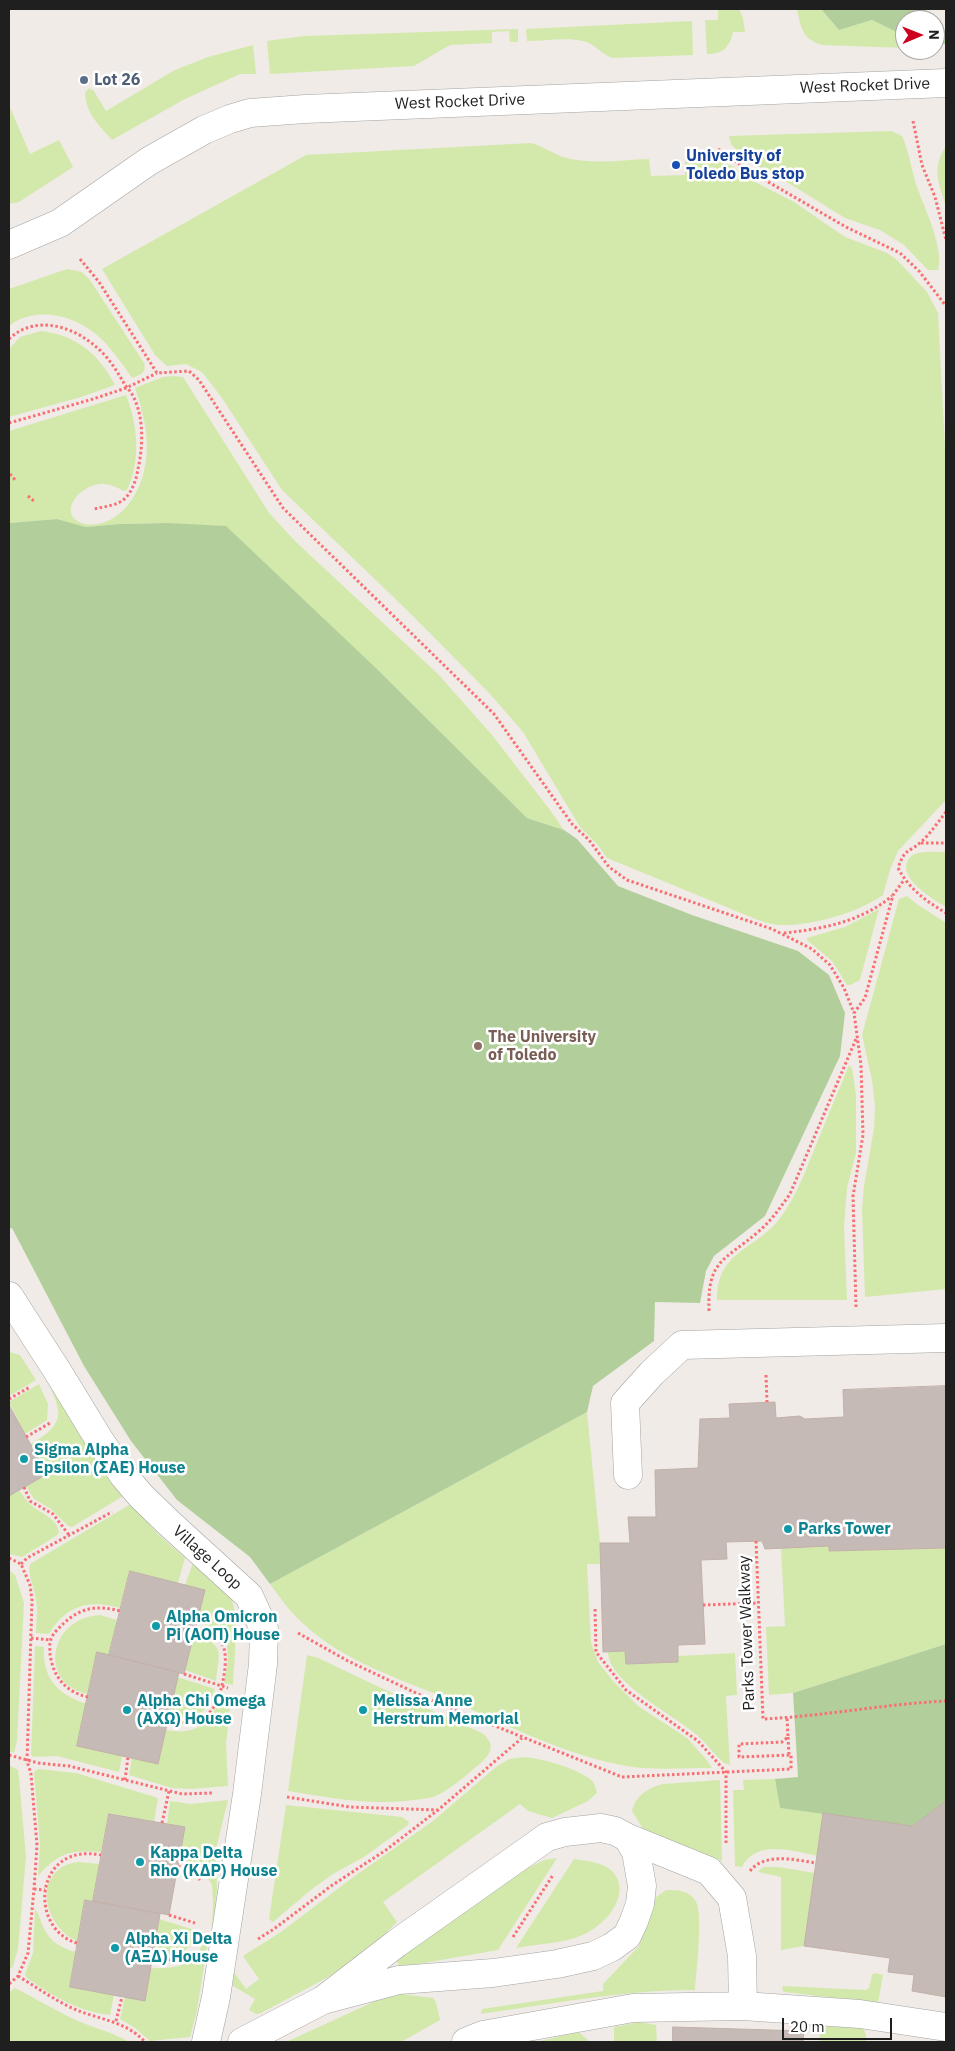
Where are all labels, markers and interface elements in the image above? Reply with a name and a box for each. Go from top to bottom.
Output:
north arrow [895,10,945,60]
text: N [925,30,943,40]
place label: Lot 26 [94,70,140,90]
marker: Lot 26 [78,74,90,86]
street label: West Rocket Drive [800,74,930,98]
street label: West Rocket Drive [395,90,525,114]
place label: University of Toledo Bus stop [686,146,804,184]
marker: University of Toledo Bus stop [670,159,682,171]
place label: The University of Toledo [488,1027,596,1065]
marker: The University of Toledo [472,1040,484,1052]
place label: Sigma Alpha Epsilon (ΣΑΕ) House [34,1440,186,1478]
marker: Sigma Alpha Epsilon (ΣΑΕ) House [18,1453,30,1465]
place label: Parks Tower [798,1519,891,1539]
street label: Village Loop [168,1522,246,1594]
marker: Parks Tower [782,1523,794,1535]
street label: Parks Tower Walkway [735,1555,759,1711]
place label: Alpha Omicron Pi (ΑΟΠ) House [166,1607,280,1645]
marker: Alpha Omicron Pi (ΑΟΠ) House [150,1620,162,1632]
place label: Alpha Chi Omega (ΑΧΩ) House [137,1691,266,1729]
place label: Melissa Anne Herstrum Memorial [373,1691,519,1729]
marker: Alpha Chi Omega (ΑΧΩ) House [121,1704,133,1716]
marker: Melissa Anne Herstrum Memorial [357,1704,369,1716]
place label: Kappa Delta Rho (ΚΔΡ) House [150,1843,277,1881]
marker: Kappa Delta Rho (ΚΔΡ) House [134,1856,146,1868]
place label: Alpha Xi Delta (ΑΞΔ) House [125,1929,232,1967]
marker: Alpha Xi Delta (ΑΞΔ) House [109,1942,121,1954]
scale bar [785,2008,895,2040]
text: 20 m [790,2017,825,2036]

